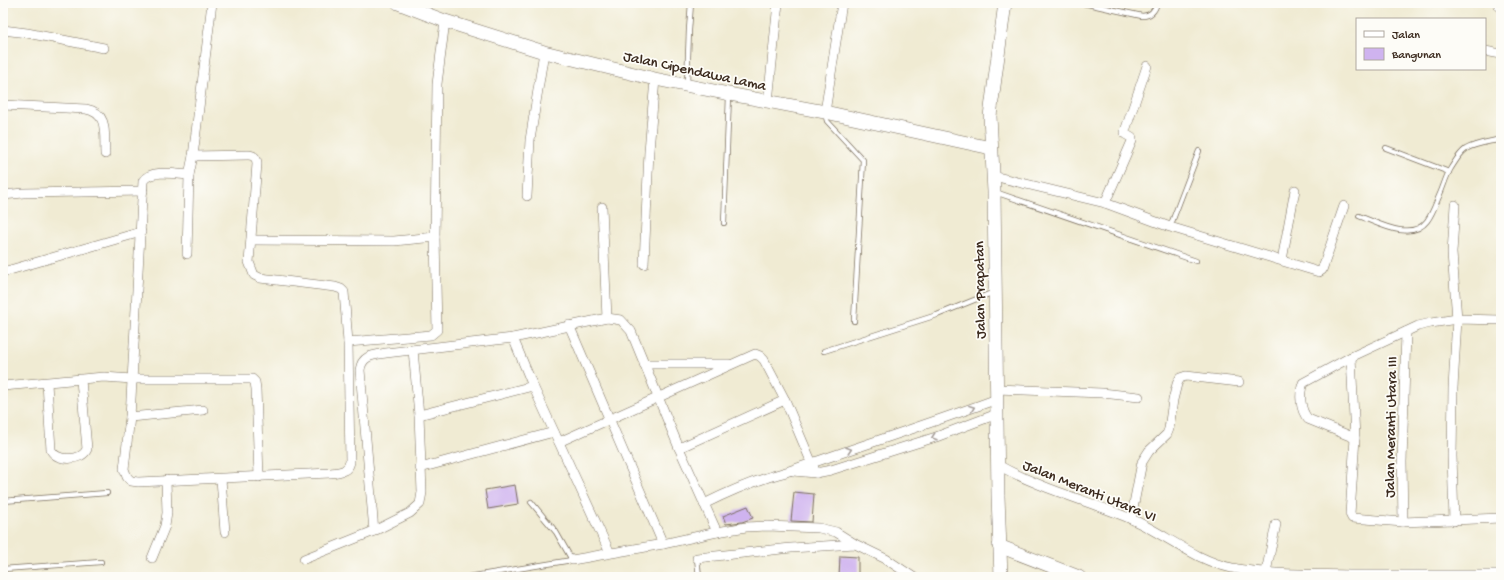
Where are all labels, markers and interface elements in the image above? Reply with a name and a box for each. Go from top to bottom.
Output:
legend [1356,18,1486,70]
text: Jalan [1392,29,1420,43]
street label: Jalan Cipendawa Lama [621,48,768,96]
text: Bangunan [1391,49,1441,63]
street label: Jalan Prapatan [971,241,991,339]
street label: Jalan Meranti Utara III [1382,356,1402,498]
one-way arrow [968,405,975,413]
one-way arrow [930,433,937,441]
one-way arrow [845,446,852,455]
street label: Jalan Meranti Utara VI [1020,457,1159,527]

